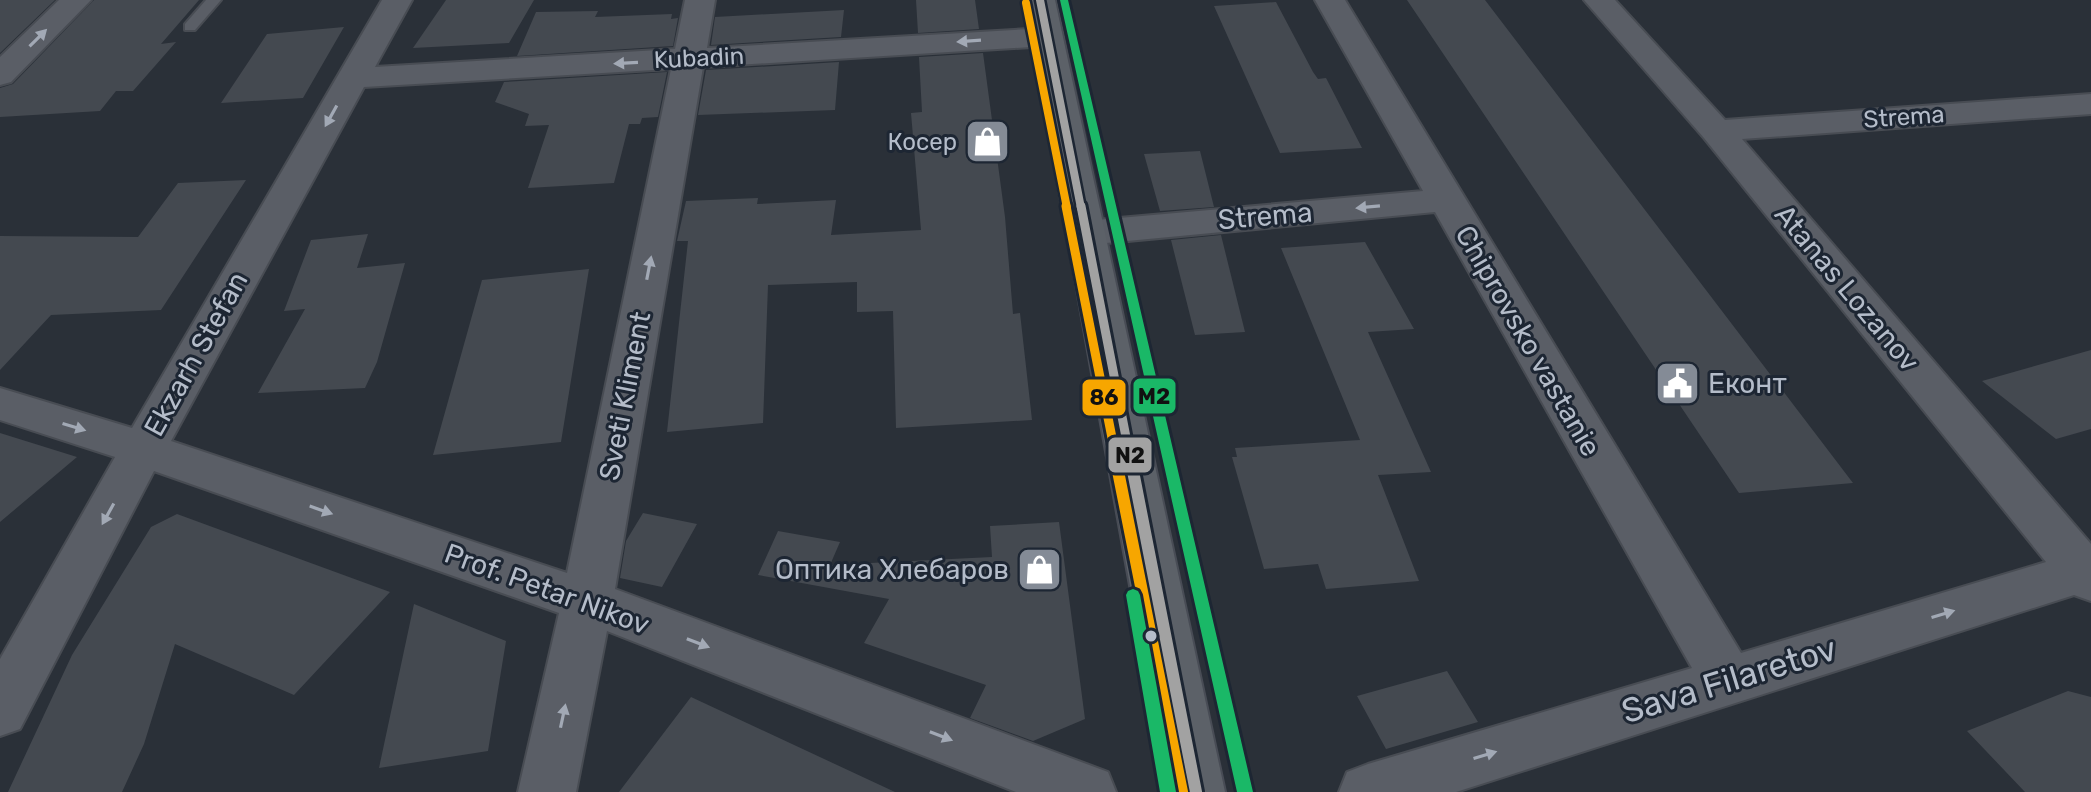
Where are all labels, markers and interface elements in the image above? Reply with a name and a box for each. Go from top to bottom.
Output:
one-way arrow [28,29,47,47]
one-way arrow [956,35,981,48]
street label: Kubadin [653,42,745,74]
one-way arrow [613,56,638,69]
street label: Strema [1863,100,1945,134]
one-way arrow [324,105,338,127]
shop icon: Косер [964,118,1012,166]
place label: Косер [888,128,957,156]
street label: Strema [1216,195,1314,237]
street label: Atanas Lozanov [1768,198,1926,378]
one-way arrow [1355,200,1380,213]
street label: Chiprovsko vastanie [1448,220,1608,462]
one-way arrow [644,255,656,280]
street label: Ekzarh Stefan [137,266,255,442]
street label: Sveti Kliment [592,309,658,483]
public building icon: Еконт [1653,359,1701,407]
place label: Еконт [1708,367,1787,400]
line badge: M2 [1132,377,1177,415]
line badge: 86 [1081,378,1127,417]
text: M2 [1138,383,1170,410]
text: 86 [1089,384,1119,411]
one-way arrow [63,422,87,434]
line badge: N2 [1107,436,1153,474]
text: N2 [1115,442,1145,469]
one-way arrow [101,503,115,525]
one-way arrow [309,504,333,516]
street label: Prof. Petar Nikov [440,537,654,641]
shop icon: Оптика Хлебаров [1016,545,1064,593]
place label: Оптика Хлебаров [775,553,1009,586]
one-way arrow [1932,607,1956,620]
unlabelled marker [1143,628,1159,644]
street label: Sava Filaretov [1617,628,1841,732]
one-way arrow [686,637,710,650]
one-way arrow [557,703,570,728]
one-way arrow [929,730,953,743]
one-way arrow [1474,748,1498,761]

